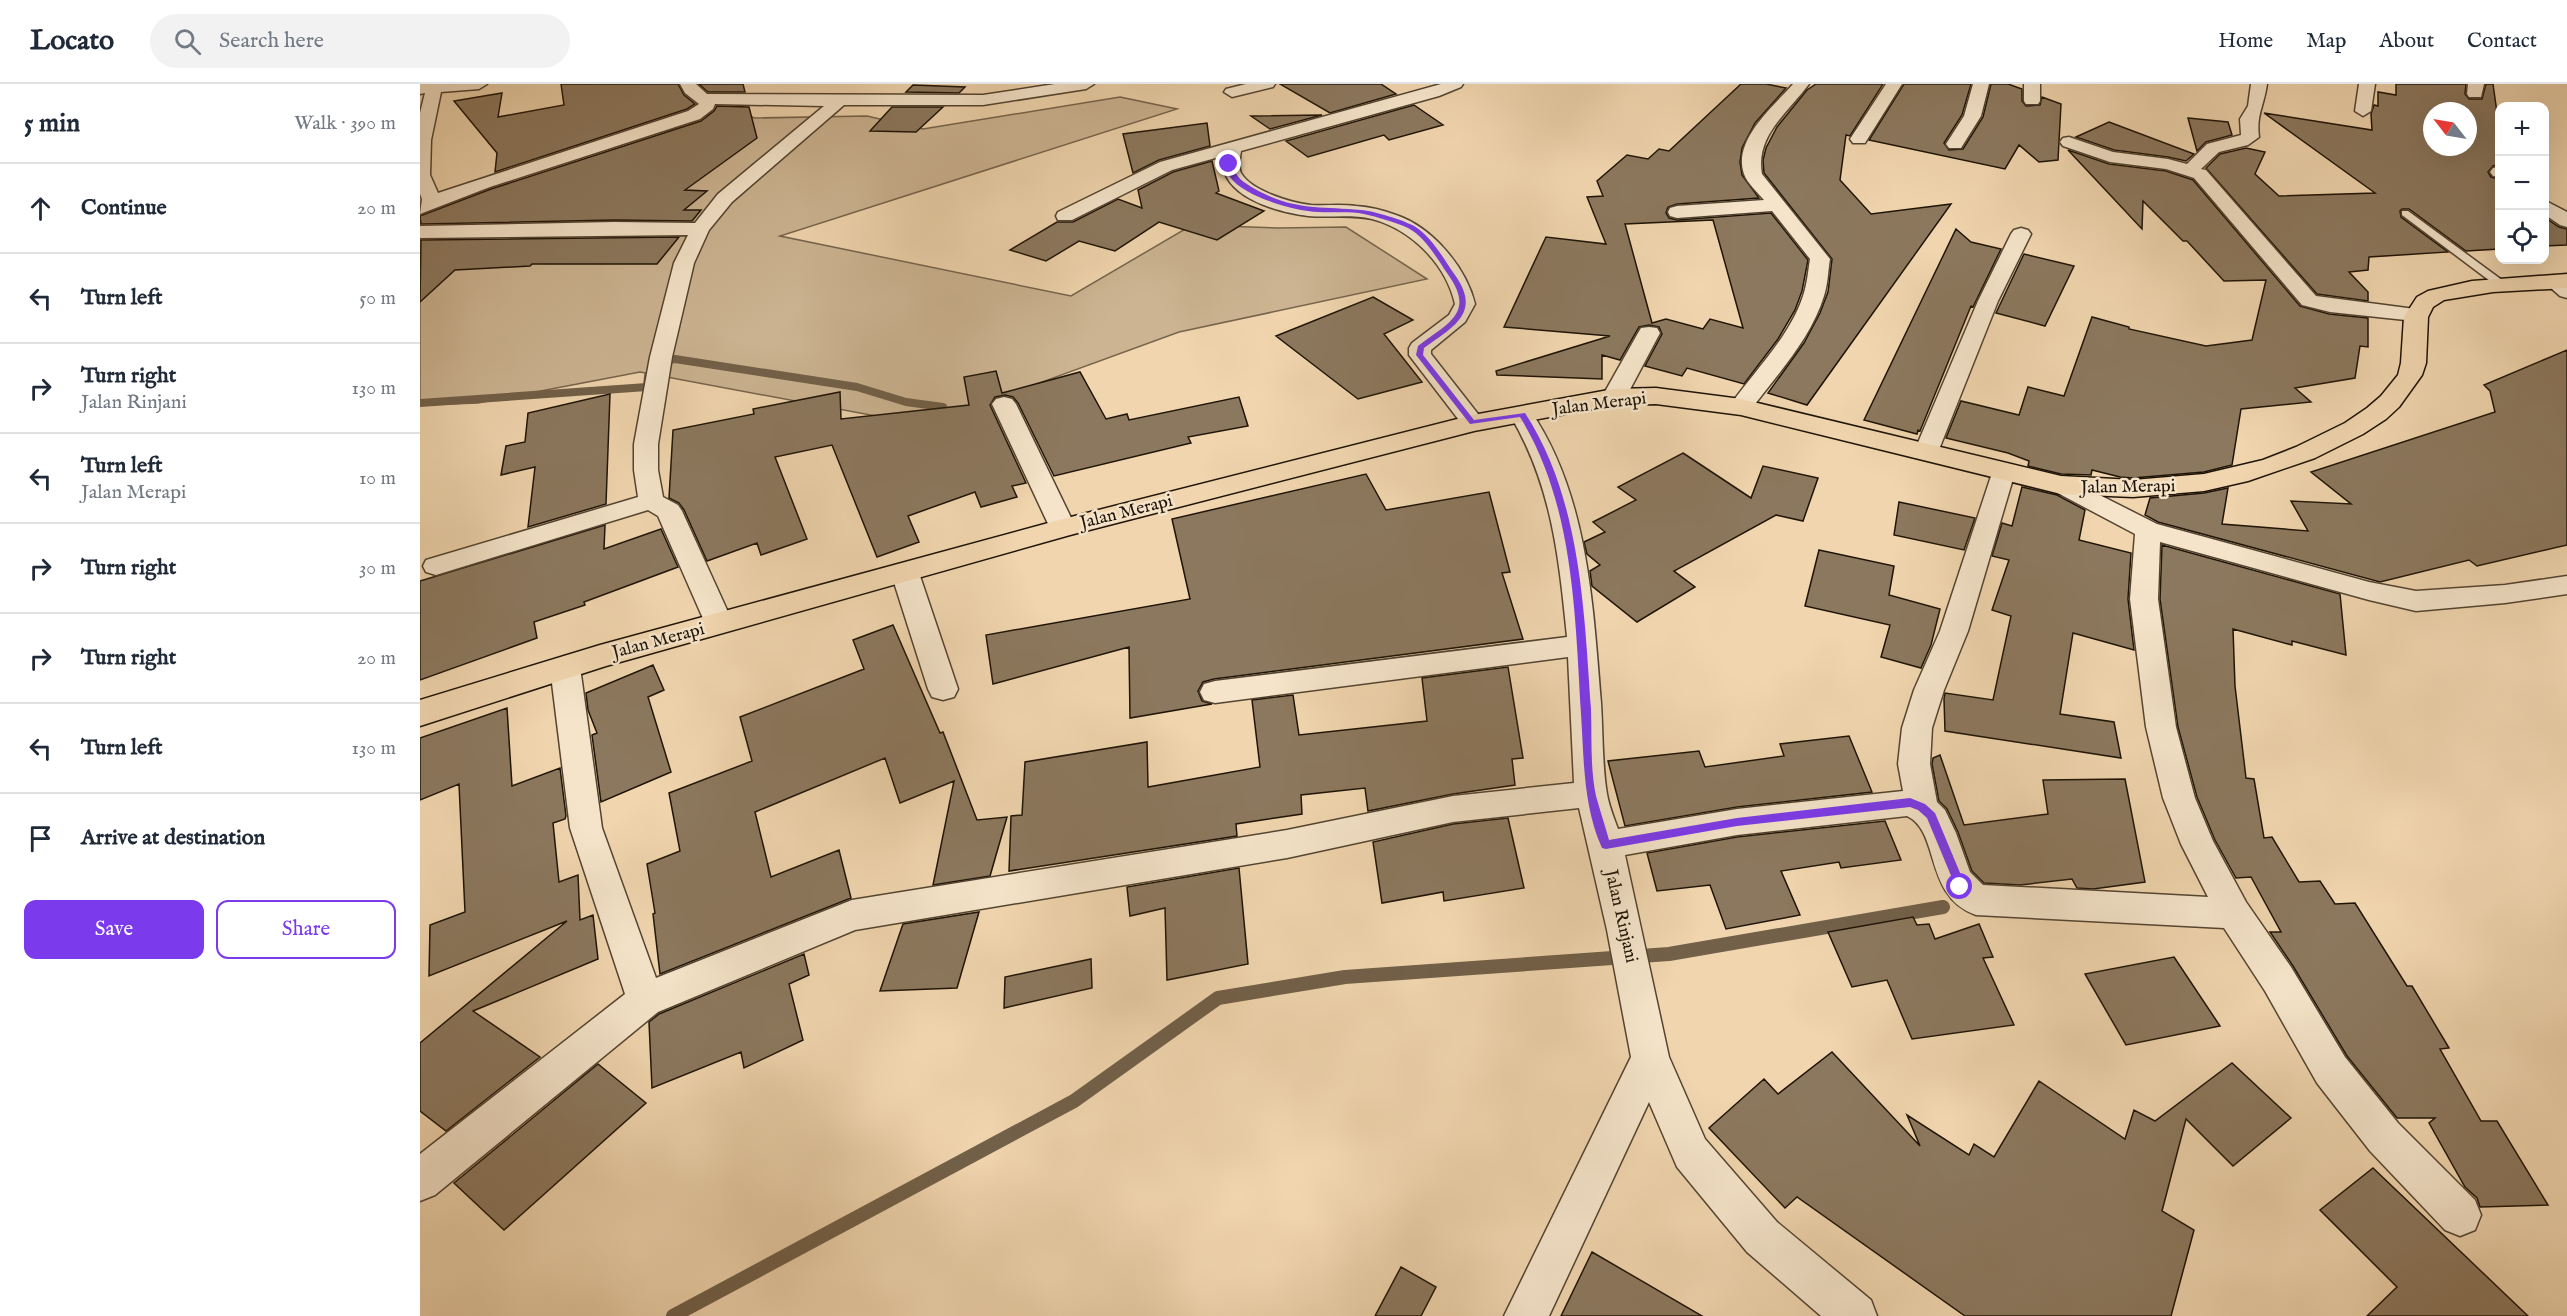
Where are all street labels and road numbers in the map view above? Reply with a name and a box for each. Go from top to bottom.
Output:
street label: Jalan Merapi [1549,387,1648,422]
street label: Jalan Merapi [2078,475,2176,500]
street label: Jalan Merapi [1076,490,1175,536]
street label: Jalan Merapi [608,618,707,665]
street label: Jalan Rinjani [1598,865,1642,966]

